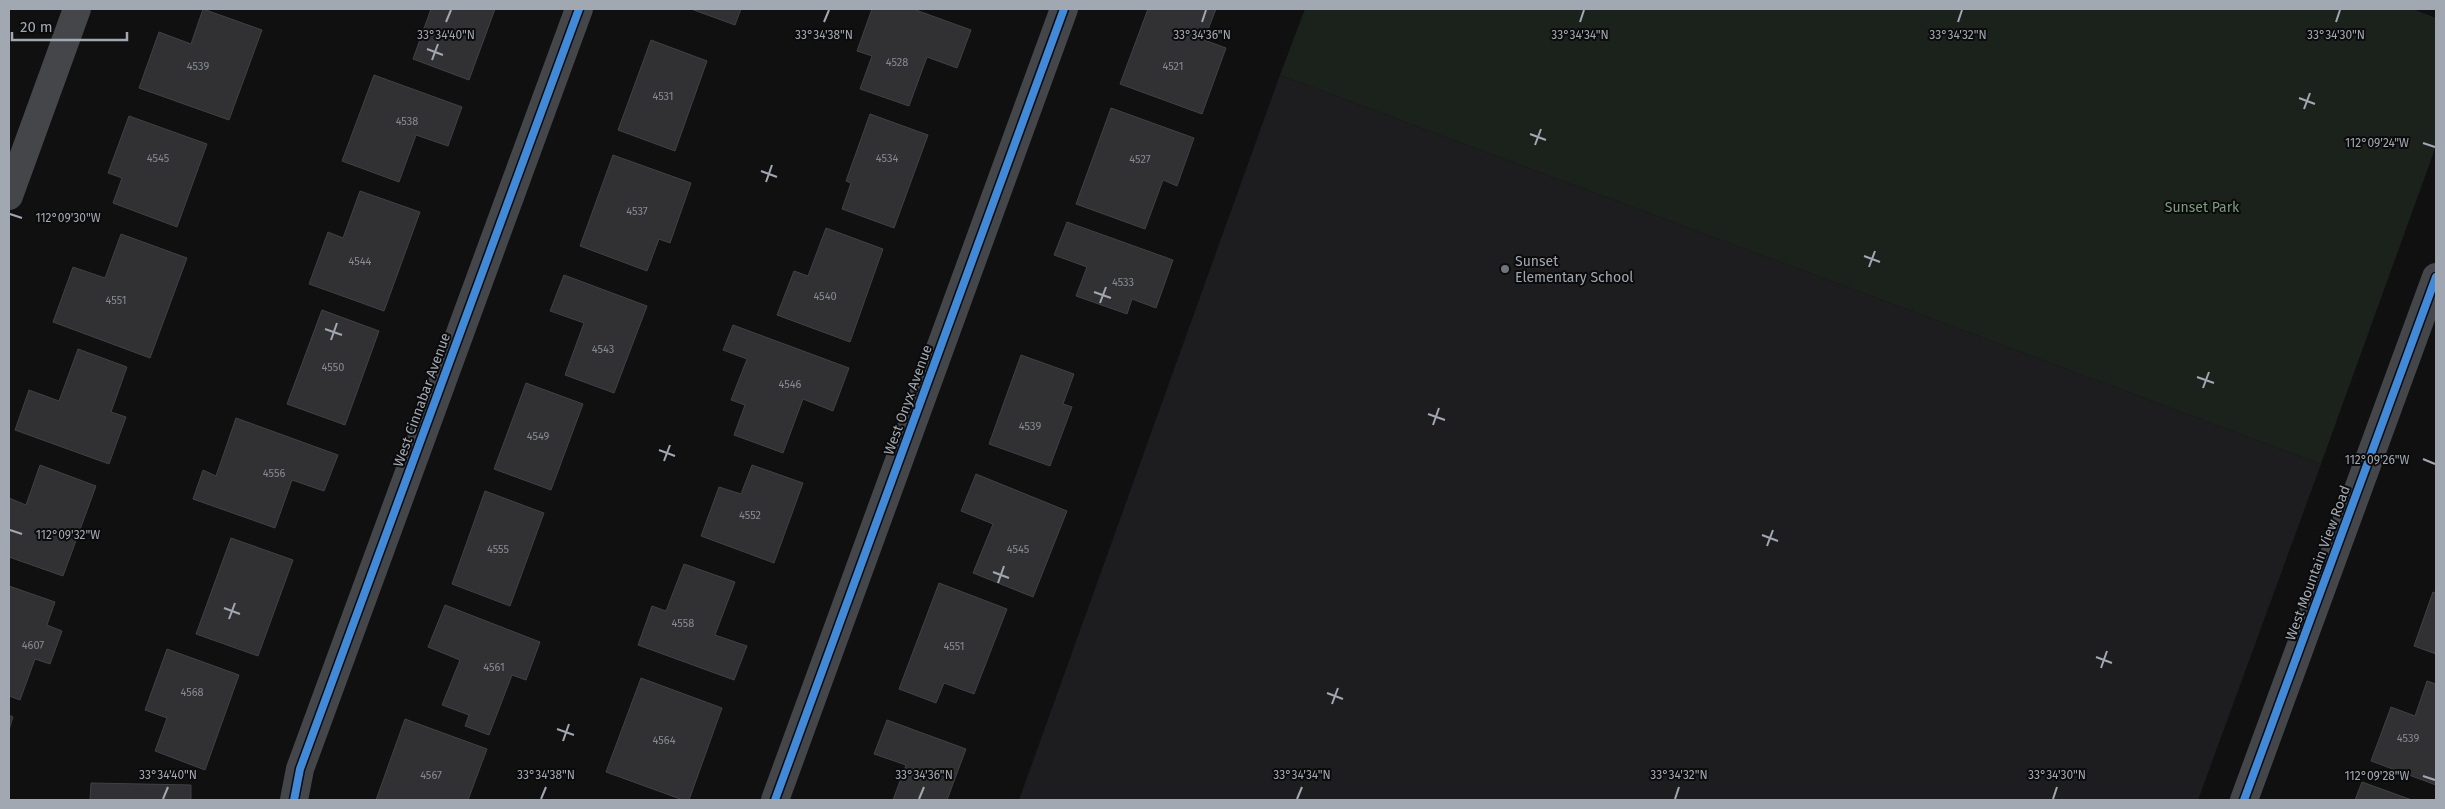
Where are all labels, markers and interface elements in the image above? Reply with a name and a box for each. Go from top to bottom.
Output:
scale bar [12,10,128,42]
text: 20 m [20,18,53,36]
text: 33°34'40"N [417,28,475,42]
text: 33°34'38"N [795,28,853,42]
text: 33°34'36"N [1173,28,1231,42]
text: 33°34'34"N [1551,28,1609,42]
text: 33°34'32"N [1929,28,1987,42]
text: 33°34'30"N [2307,28,2365,42]
house number: 4528 [886,56,908,69]
house number: 4539 [187,60,209,73]
house number: 4521 [1162,60,1184,73]
house number: 4531 [652,90,674,103]
house number: 4538 [396,115,418,128]
text: 112°09'24"W [2345,136,2409,150]
house number: 4545 [147,152,170,165]
house number: 4534 [876,152,898,165]
house number: 4527 [1129,153,1151,166]
park label: Sunset Park [2165,199,2240,216]
house number: 4537 [626,205,648,218]
text: 112°09'30"W [35,211,101,225]
place label: Sunset Elementary School [1515,253,1633,286]
house number: 4544 [349,255,372,268]
marker: Sunset Elementary School [1499,263,1511,275]
house number: 4533 [1112,276,1134,289]
house number: 4540 [813,290,837,303]
house number: 4551 [106,294,126,307]
street label: West Cinnabar Avenue [390,331,454,469]
house number: 4543 [592,343,614,356]
street label: West Onyx Avenue [880,343,936,457]
house number: 4550 [322,361,344,374]
house number: 4546 [779,378,802,391]
house number: 4539 [1019,420,1041,433]
house number: 4549 [527,430,550,443]
text: 112°09'26"W [2345,453,2409,467]
house number: 4556 [263,467,285,480]
street label: West Mountain View Road [2282,483,2354,643]
house number: 4552 [739,509,761,522]
text: 112°09'32"W [36,528,100,542]
house number: 4555 [487,543,510,556]
house number: 4545 [1007,543,1030,556]
house number: 4558 [672,617,694,630]
house number: 4607 [22,639,44,652]
house number: 4551 [944,640,964,653]
house number: 4561 [483,661,505,674]
house number: 4568 [180,686,204,699]
house number: 4539 [2397,732,2419,745]
house number: 4564 [653,734,676,747]
text: 33°34'40"N [139,768,197,782]
text: 33°34'38"N [517,768,575,782]
text: 33°34'36"N [895,768,953,782]
text: 33°34'34"N [1273,768,1331,782]
text: 33°34'32"N [1650,768,1708,782]
text: 33°34'30"N [2028,768,2086,782]
house number: 4567 [420,769,442,782]
text: 112°09'28"W [2344,769,2410,783]

